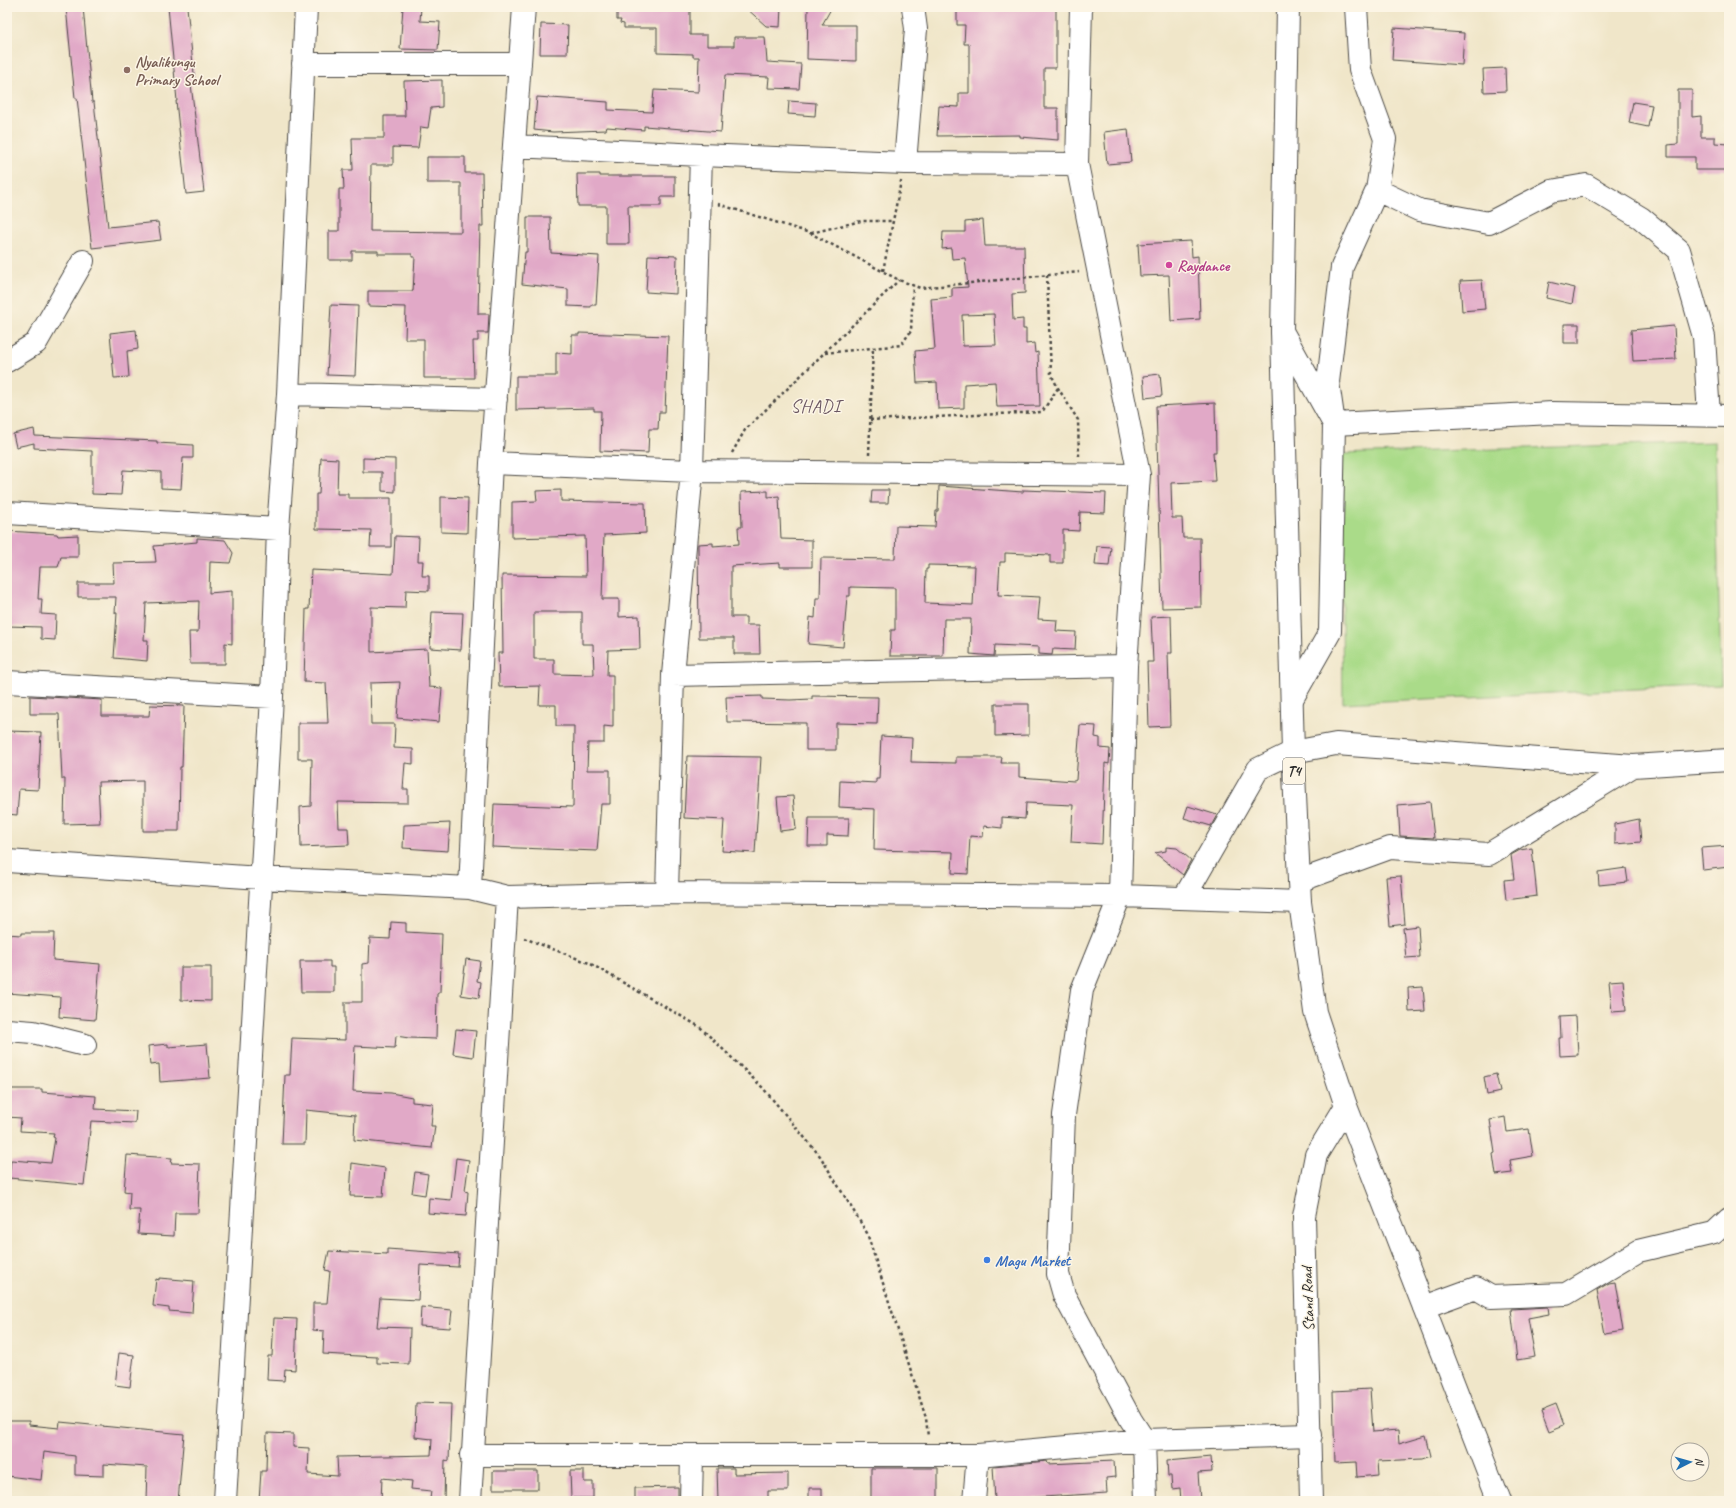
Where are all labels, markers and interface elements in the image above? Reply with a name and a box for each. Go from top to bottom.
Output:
place label: Nyalikungu Primary School [135,52,222,90]
marker: Nyalikungu Primary School [122,65,132,75]
place label: Raydance [1177,256,1231,276]
marker: Raydance [1164,260,1174,270]
district label: SHADI [791,395,844,417]
road number: T4 [1283,758,1305,784]
place label: Magu Market [995,1251,1072,1271]
marker: Magu Market [982,1255,992,1265]
street label: Stand Road [1297,1264,1319,1331]
north arrow [1670,1442,1710,1482]
text: N [1693,1457,1707,1467]

